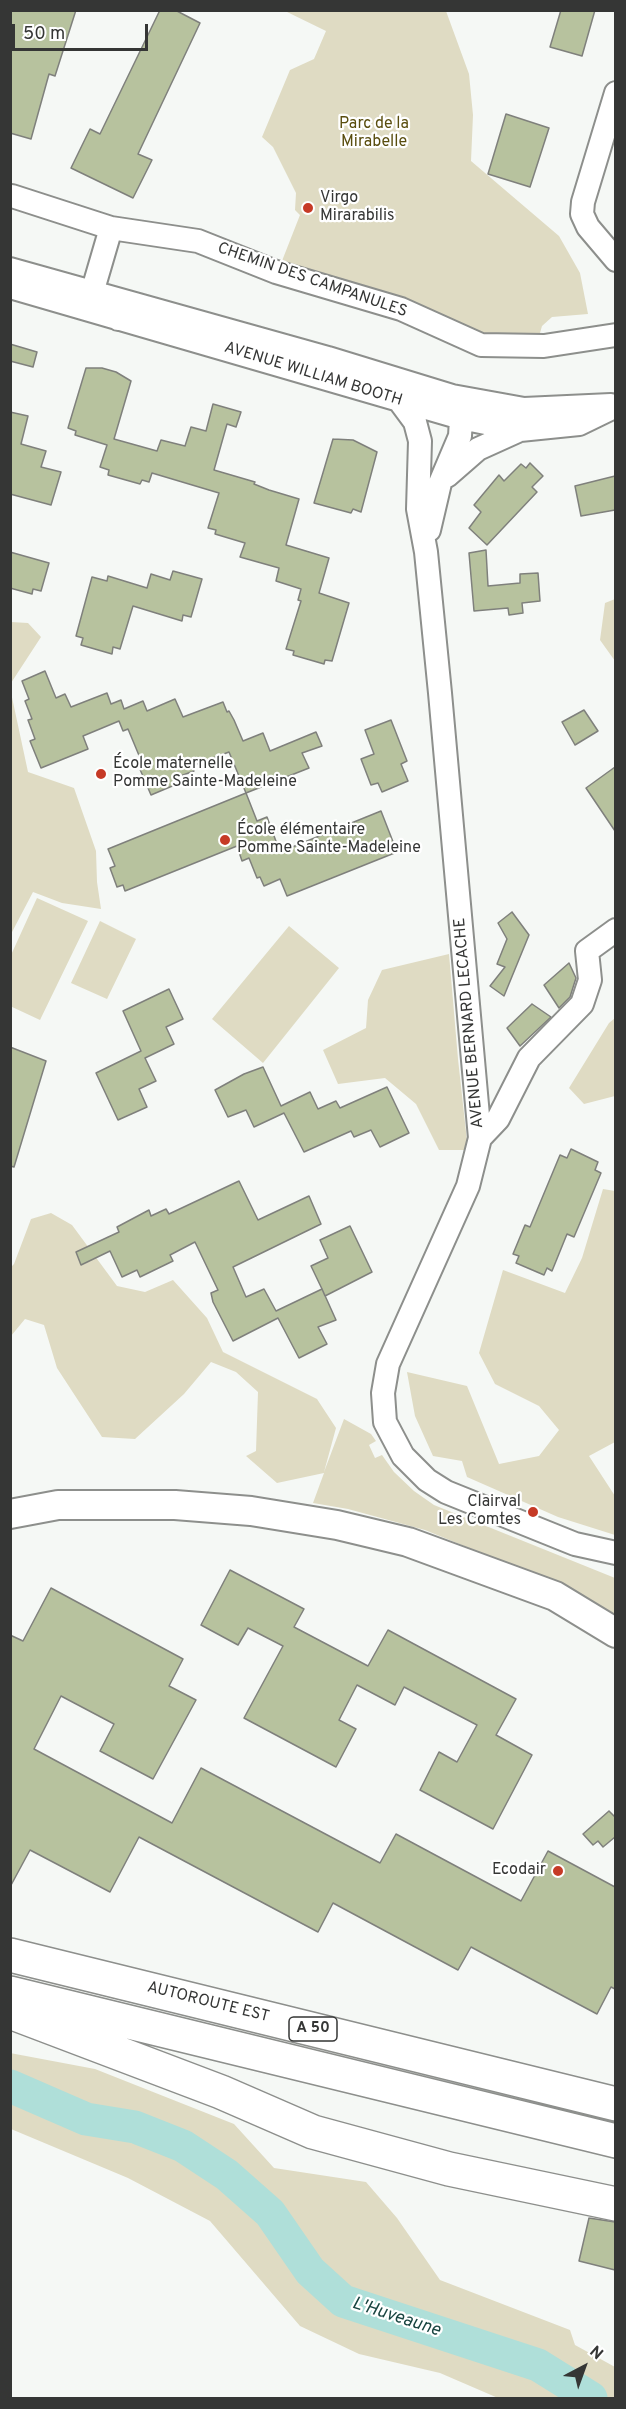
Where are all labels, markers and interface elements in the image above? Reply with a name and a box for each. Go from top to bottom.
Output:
scale bar [15,12,152,50]
text: 50 m [23,23,65,46]
park label: Parc de la Mirabelle [339,115,409,153]
place label: Virgo Mirarabilis [320,189,395,227]
marker: Virgo Mirarabilis [301,201,315,215]
street label: CHEMIN DES CAMPANULES [215,239,409,323]
street label: AVENUE WILLIAM BOOTH [222,339,404,411]
place label: École maternelle Pomme Sainte-Madeleine [113,755,297,793]
marker: École maternelle Pomme Sainte-Madeleine [94,767,108,781]
place label: École élémentaire Pomme Sainte-Madeleine [237,821,421,859]
marker: École élémentaire Pomme Sainte-Madeleine [218,833,232,847]
street label: AVENUE BERNARD LECACHE [451,917,489,1129]
place label: Clairval Les Comtes [438,1493,521,1531]
marker: Clairval Les Comtes [526,1505,540,1519]
place label: Ecodair [492,1861,546,1881]
marker: Ecodair [551,1864,565,1878]
street label: AUTOROUTE EST [145,1979,271,2027]
road number: A 50 [289,2017,337,2041]
water label: L'Huveaune [349,2294,443,2342]
north arrow [554,2337,614,2397]
text: N [585,2342,607,2365]

